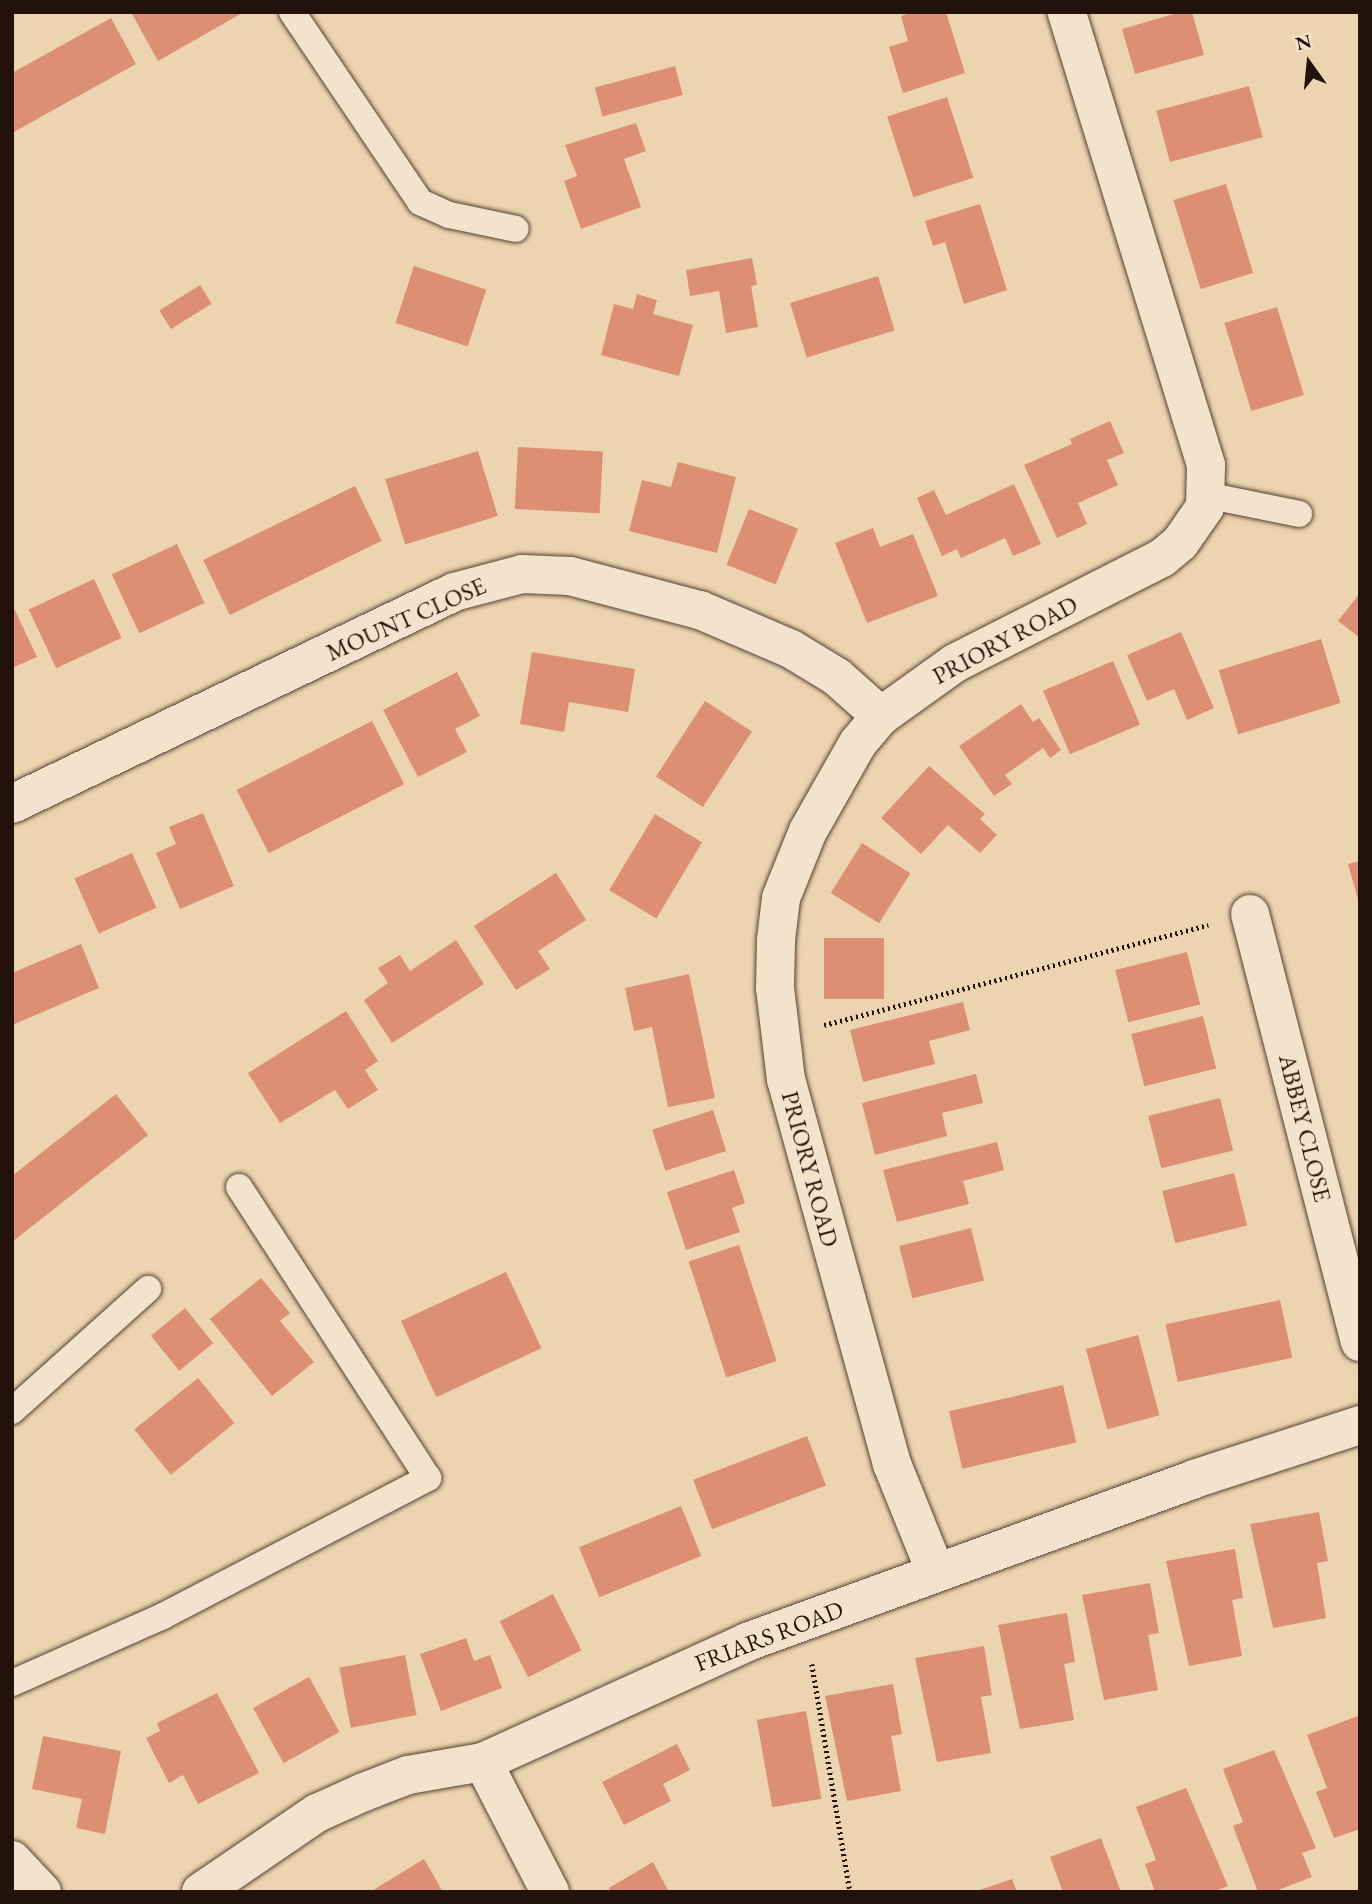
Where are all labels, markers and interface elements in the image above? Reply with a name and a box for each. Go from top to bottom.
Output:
north arrow [1274,28,1344,98]
text: N [1293,28,1314,56]
street label: MOUNT CLOSE [322,571,490,667]
street label: PRIORY ROAD [928,590,1082,690]
street label: ABBEY CLOSE [1273,1051,1337,1205]
street label: PRIORY ROAD [775,1088,845,1250]
street label: FRIARS ROAD [691,1594,847,1678]

